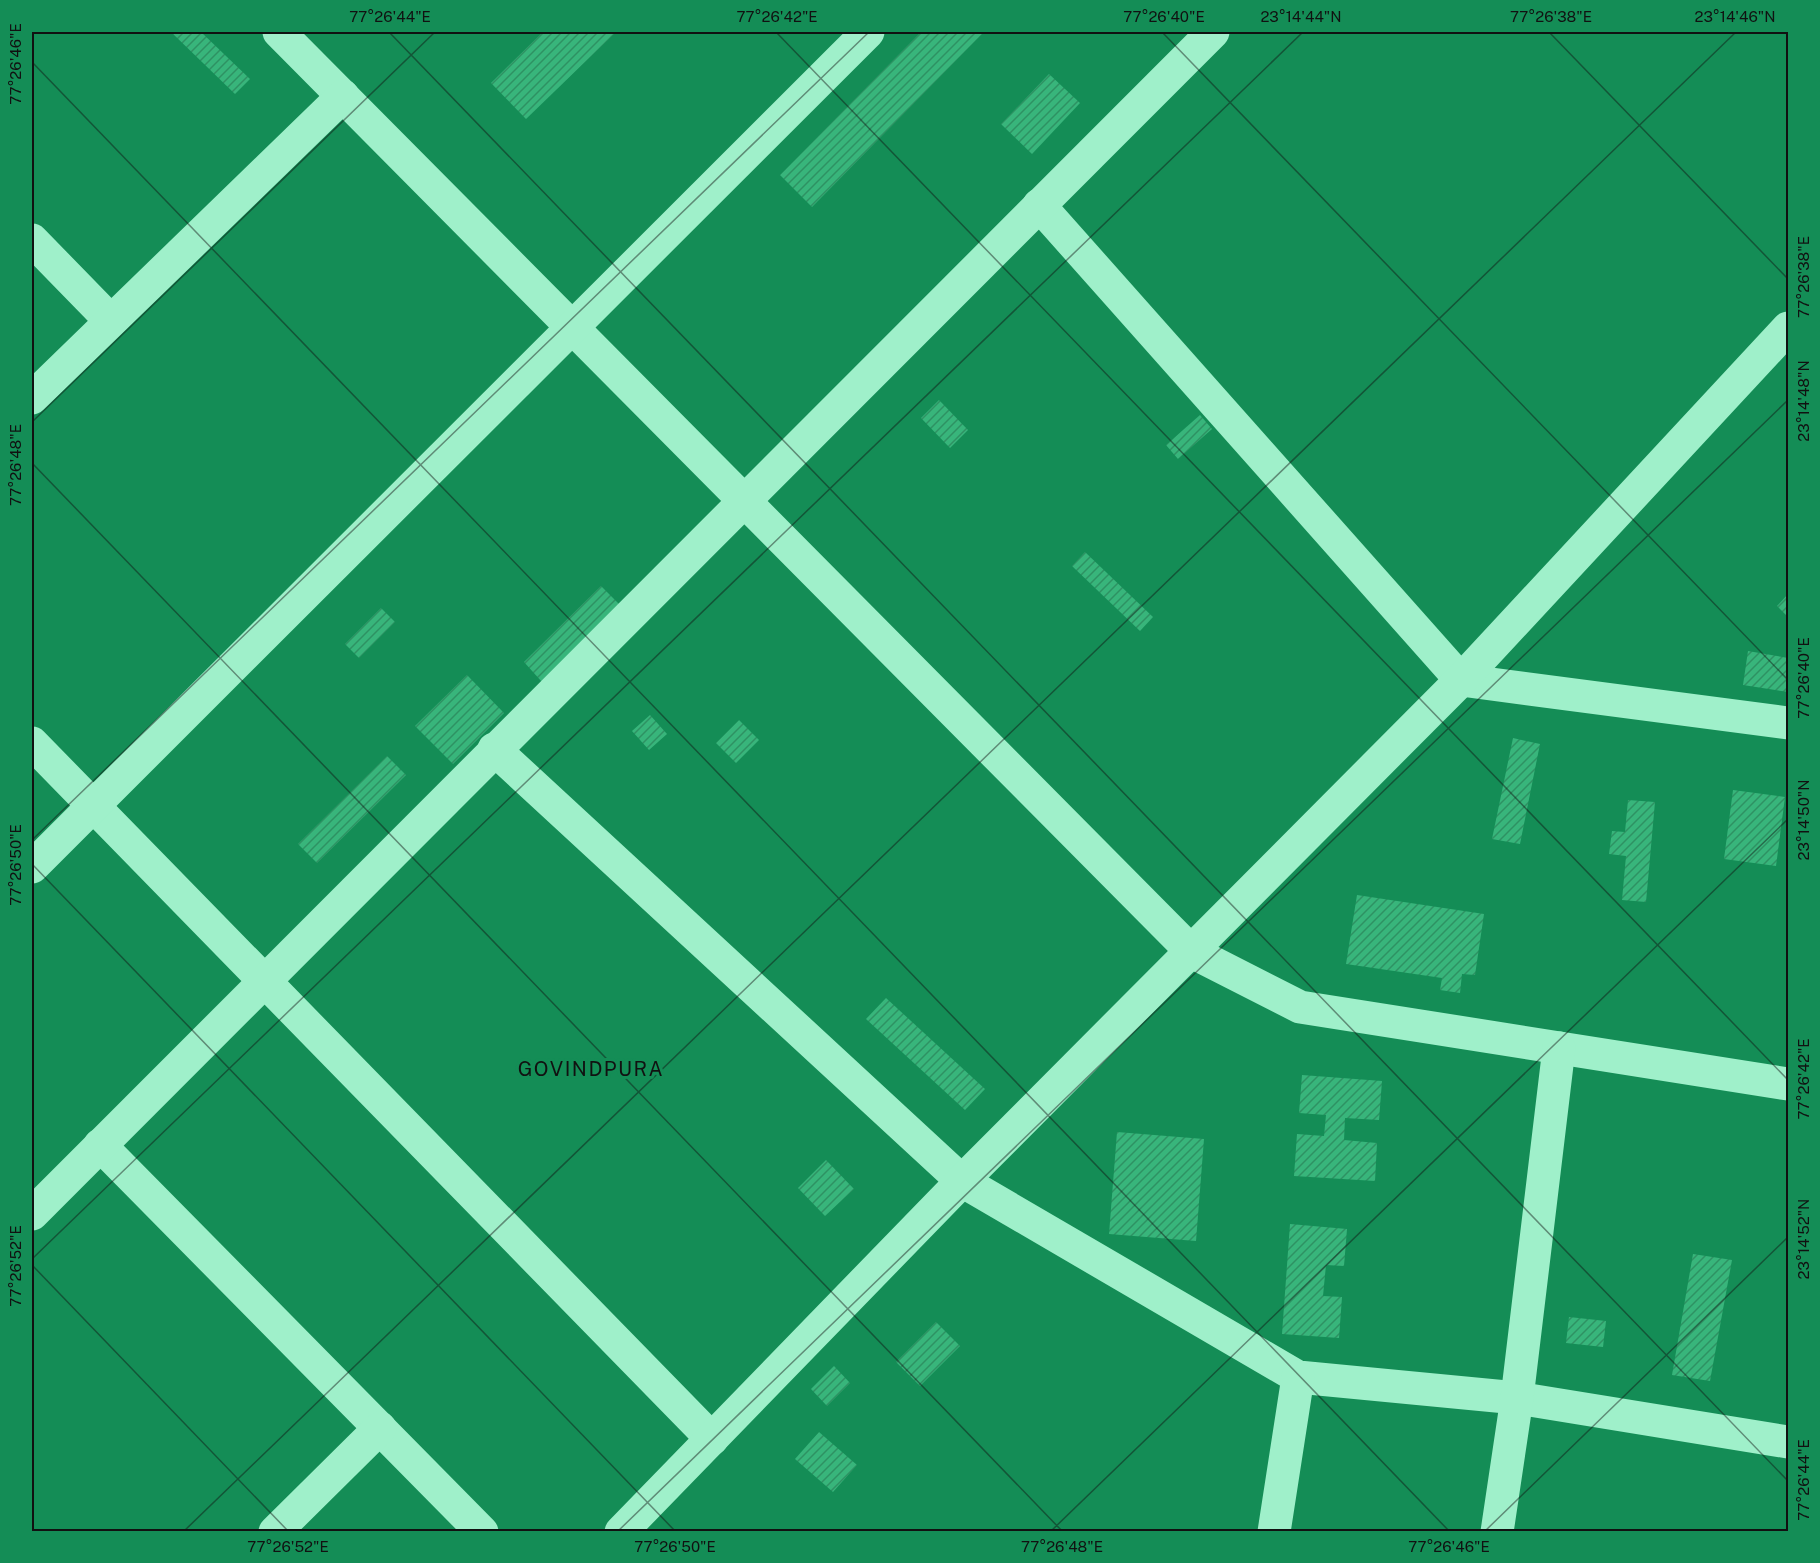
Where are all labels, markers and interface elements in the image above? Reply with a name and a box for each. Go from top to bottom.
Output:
text: 77°26'44"E [349,8,431,25]
text: 77°26'42"E [736,8,818,25]
text: 77°26'40"E [1123,8,1205,25]
text: 23°14'44"N [1260,8,1342,25]
text: 77°26'38"E [1510,8,1592,25]
text: 23°14'46"N [1694,8,1776,25]
text: 77°26'46"E [7,23,24,105]
text: 77°26'38"E [1795,236,1812,318]
text: 23°14'48"N [1795,360,1812,442]
text: 77°26'48"E [7,424,24,506]
text: 77°26'40"E [1795,637,1812,719]
text: 23°14'50"N [1795,779,1812,861]
text: 77°26'50"E [7,824,24,906]
text: 77°26'42"E [1795,1038,1812,1120]
district label: GOVINDPURA [518,1057,664,1081]
text: 23°14'52"N [1795,1199,1812,1279]
text: 77°26'52"E [7,1225,24,1307]
text: 77°26'44"E [1795,1439,1812,1521]
text: 77°26'52"E [247,1538,329,1555]
text: 77°26'50"E [634,1538,716,1555]
text: 77°26'48"E [1021,1538,1103,1555]
text: 77°26'46"E [1408,1538,1490,1555]

